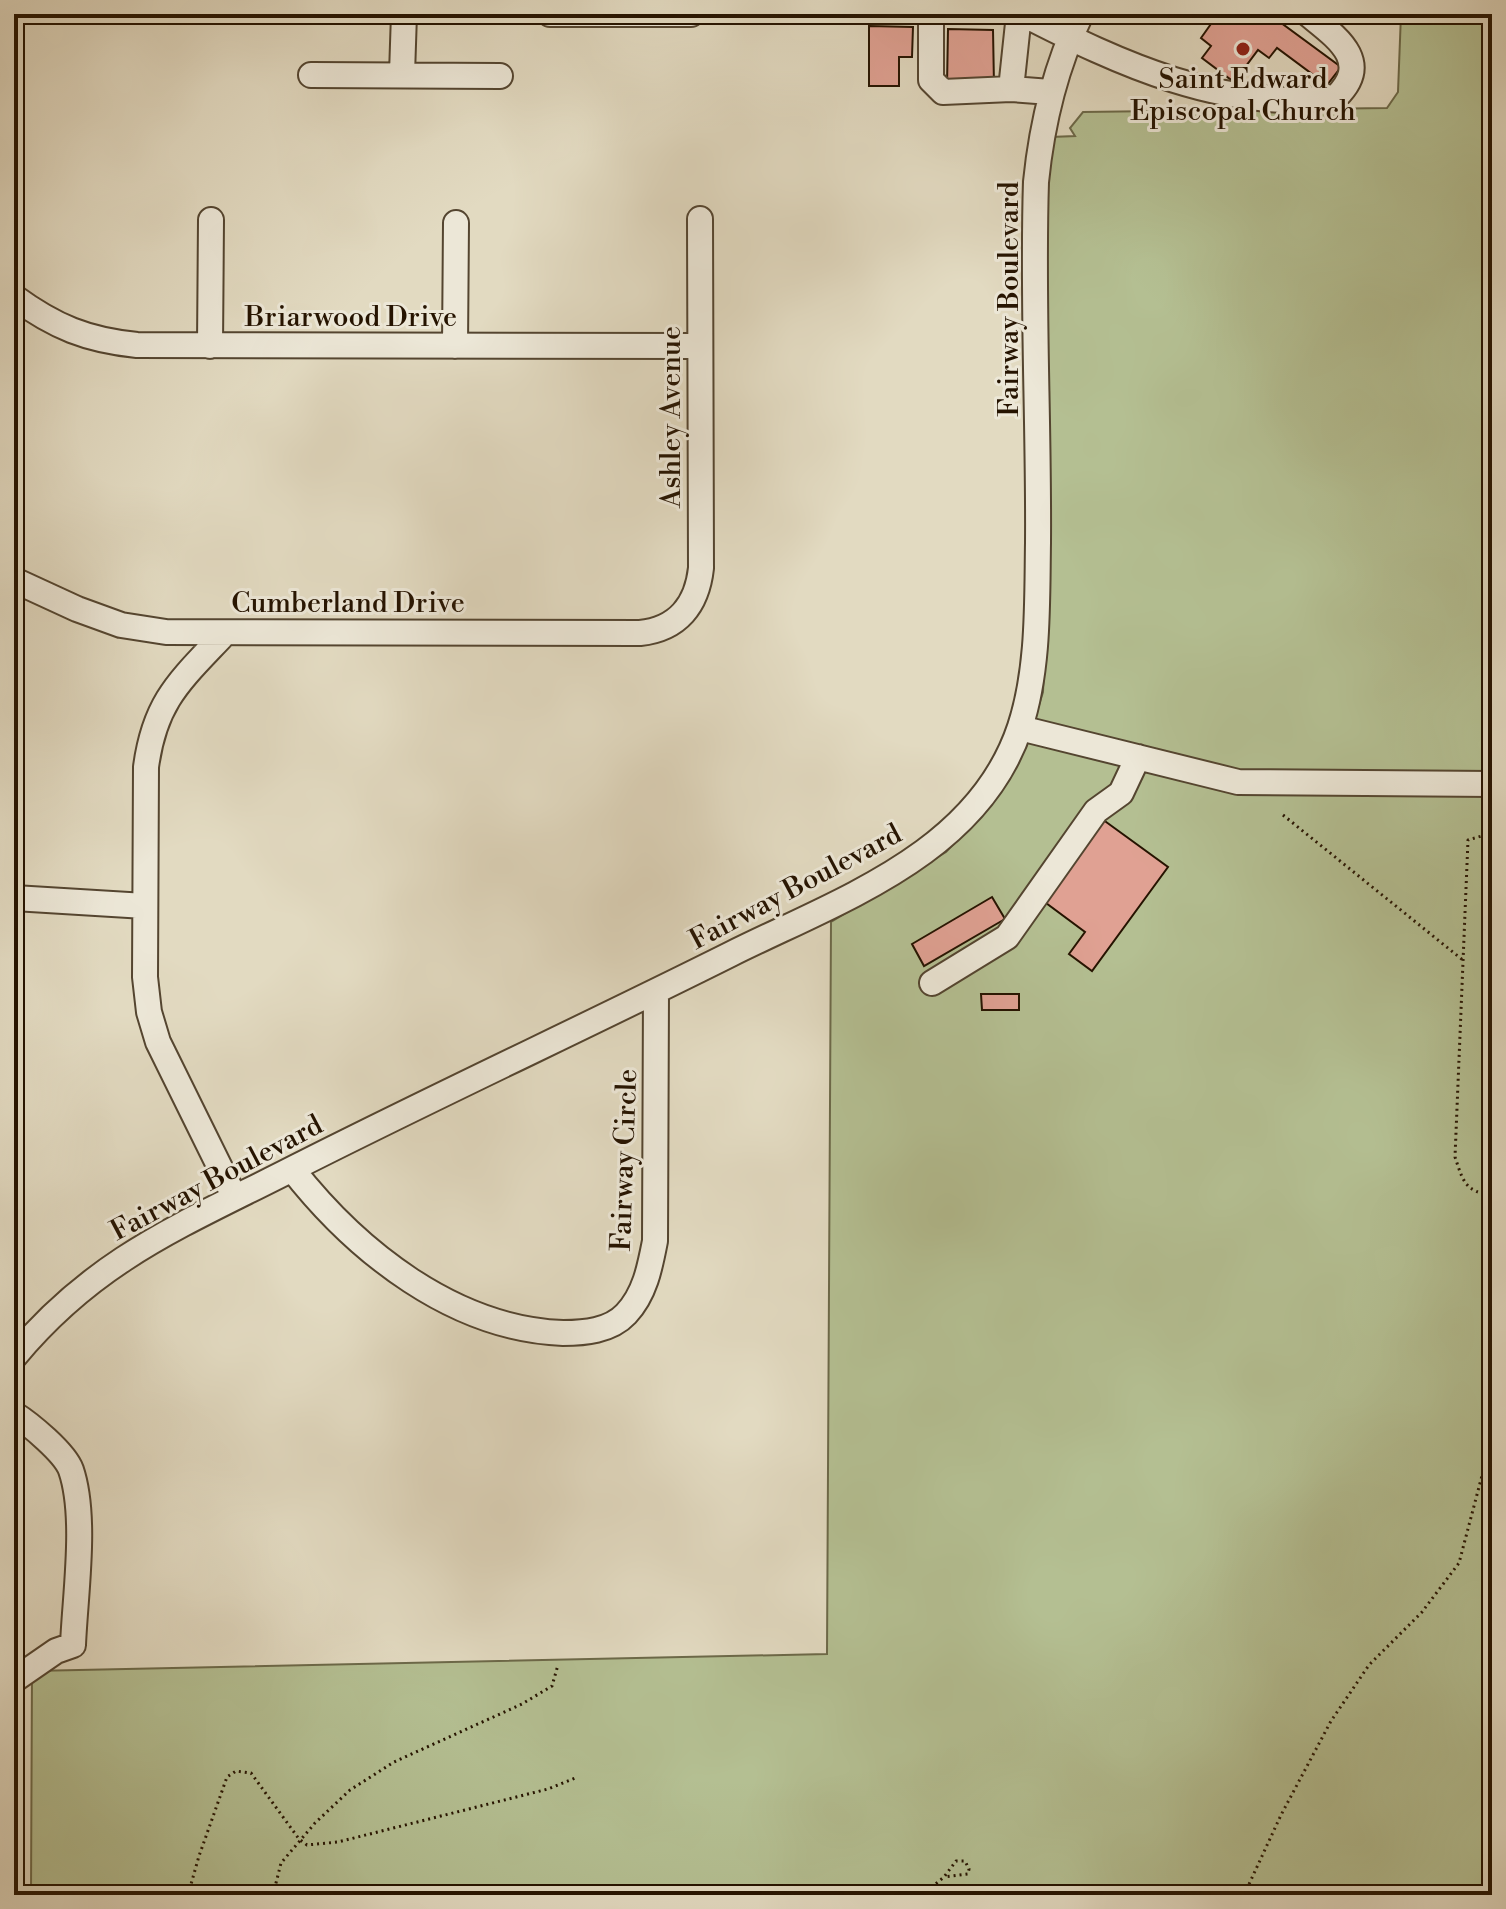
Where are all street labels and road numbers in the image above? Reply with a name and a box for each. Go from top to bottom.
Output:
street label: Fairway Boulevard [992,181,1027,417]
street label: Briarwood Drive [244,300,457,335]
street label: Ashley Avenue [654,326,689,509]
street label: Cumberland Drive [231,586,465,621]
street label: Fairway Boulevard [684,817,908,958]
street label: Fairway Circle [604,1068,645,1252]
street label: Fairway Boulevard [105,1108,329,1249]

